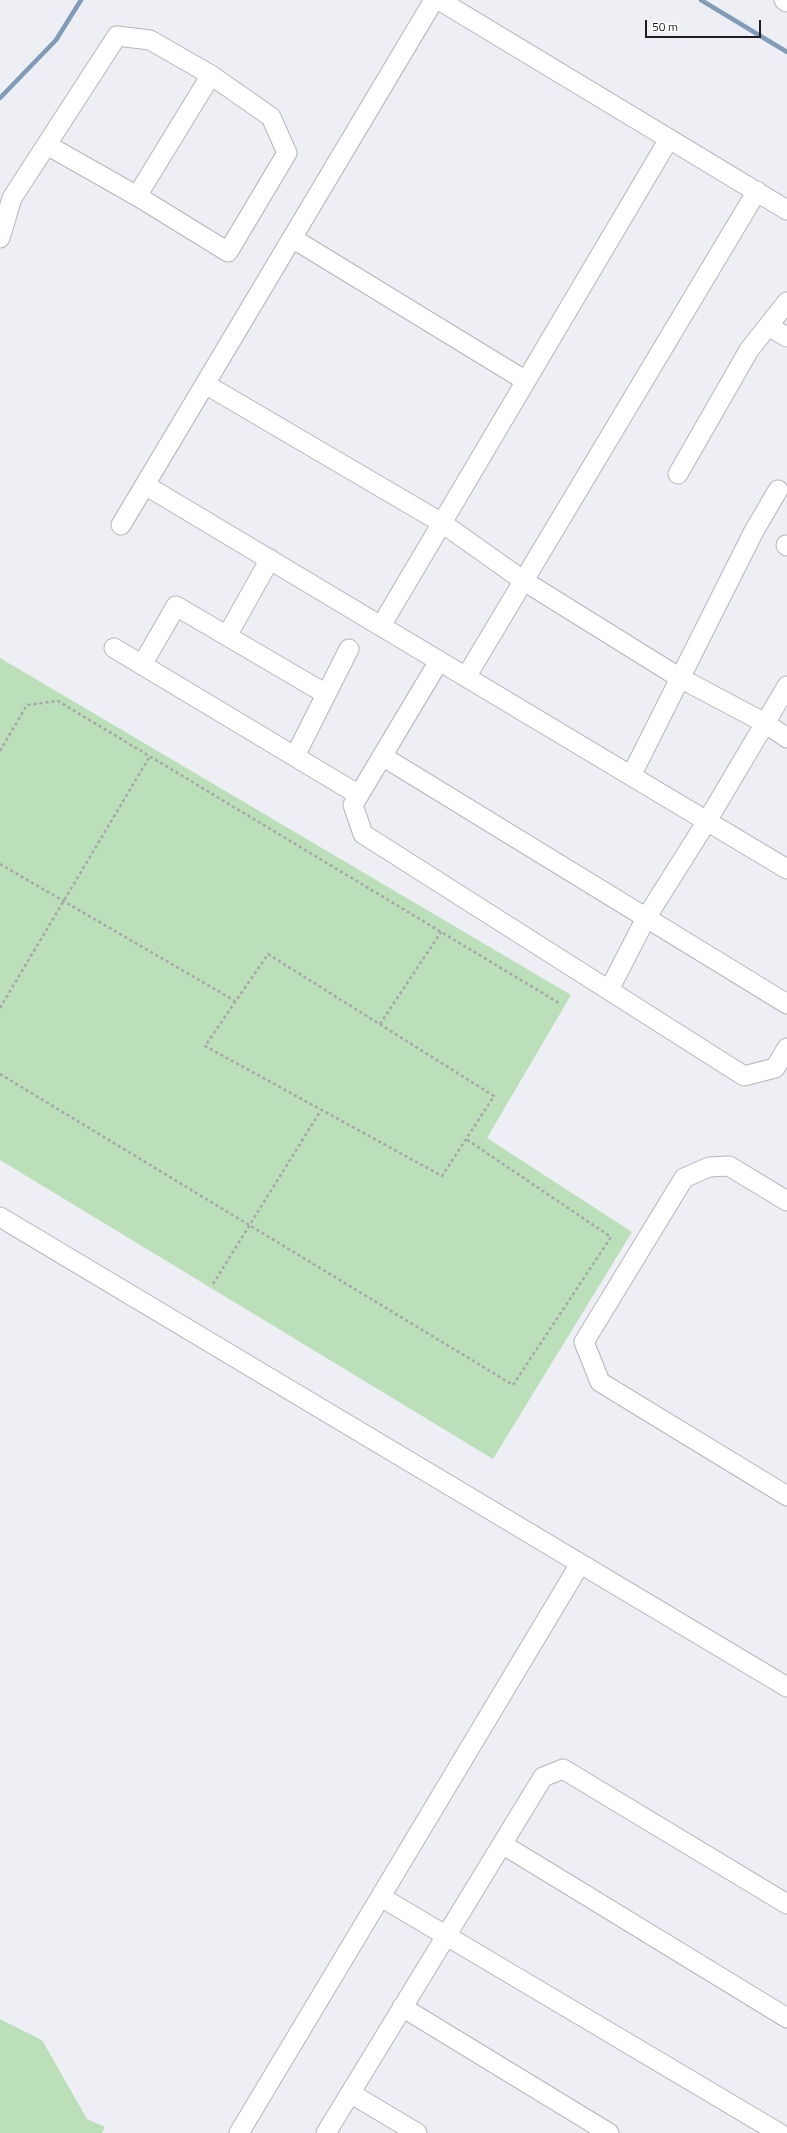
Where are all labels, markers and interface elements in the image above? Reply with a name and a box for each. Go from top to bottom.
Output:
scale bar [647,12,763,38]
text: 50 m [652,17,678,36]

